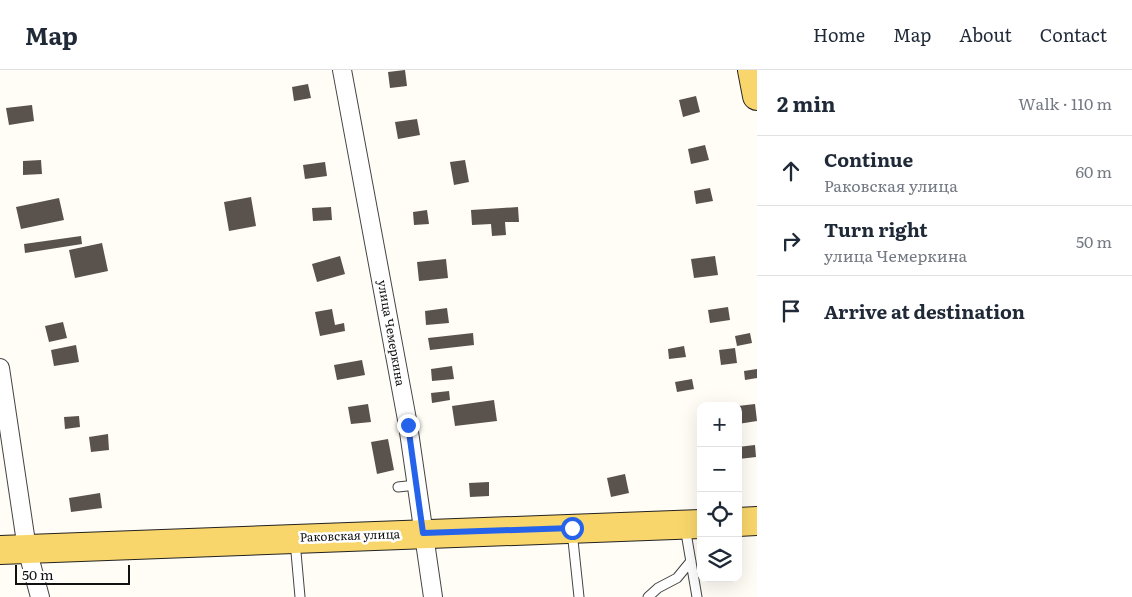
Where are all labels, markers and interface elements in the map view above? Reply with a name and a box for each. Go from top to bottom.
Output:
text: Map [25,17,78,52]
text: Home [813,21,865,48]
text: Map [893,21,931,48]
text: About [959,21,1012,48]
text: Contact [1040,21,1107,48]
text: 2 min [777,87,836,118]
text: Walk · 110 m [1018,91,1112,115]
text: Continue [824,145,913,173]
icon: ahead [777,157,805,185]
text: 60 m [1075,159,1112,183]
text: Раковская улица [824,173,958,197]
text: Turn right [824,215,928,243]
icon: right [777,227,805,255]
text: 50 m [1076,229,1112,253]
text: улица Чемеркина [824,243,967,267]
street label: улица Чемеркина [374,278,410,388]
icon: arrive [777,297,805,325]
text: Arrive at destination [824,297,1025,325]
map controls [697,402,742,582]
button: + [697,402,742,447]
route end [397,414,420,437]
button: − [697,447,742,492]
button: locate [697,492,742,537]
route start [561,517,584,540]
street label: Раковская улица [300,524,401,546]
button: layers [697,537,742,582]
scale bar [15,562,130,585]
text: 50 m [22,564,54,584]

